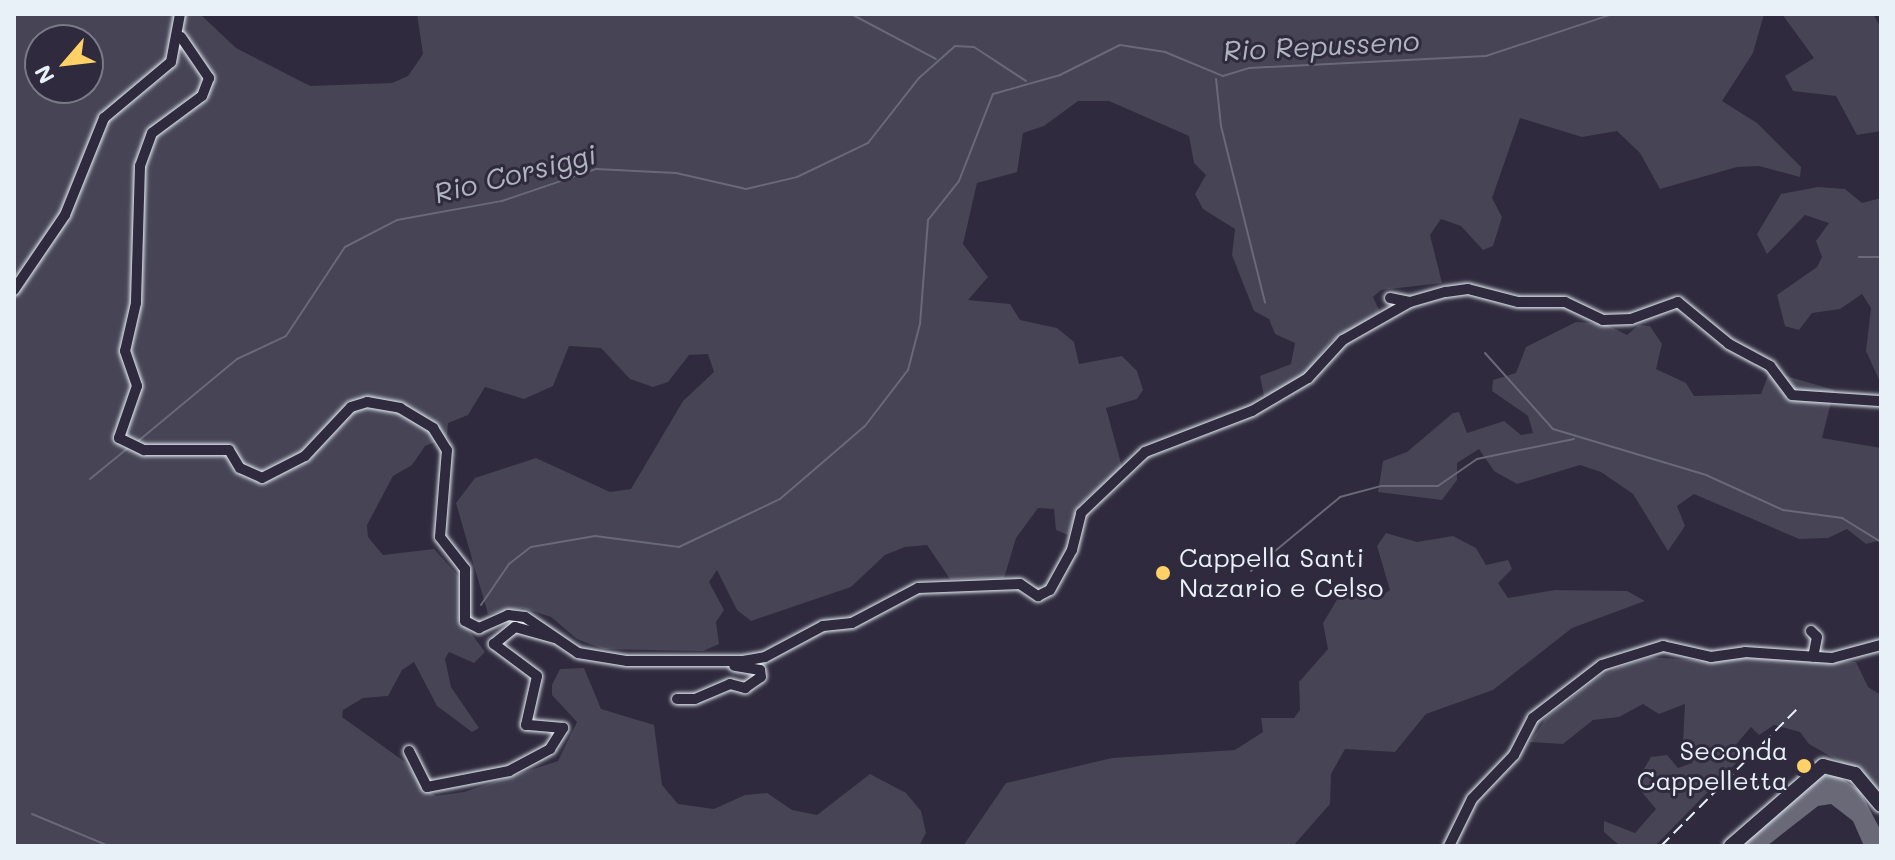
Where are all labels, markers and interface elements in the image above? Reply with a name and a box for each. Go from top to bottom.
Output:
water label: Rio Repusseno [1222,23,1420,67]
north arrow [24,24,104,104]
text: N [27,60,61,89]
water label: Rio Corsiggi [430,137,600,209]
place label: Cappella Santi Nazario e Celso [1179,542,1383,604]
marker: Cappella Santi Nazario e Celso [1154,564,1172,582]
place label: Seconda Cappelletta [1637,735,1788,796]
marker: Seconda Cappelletta [1795,757,1813,775]

